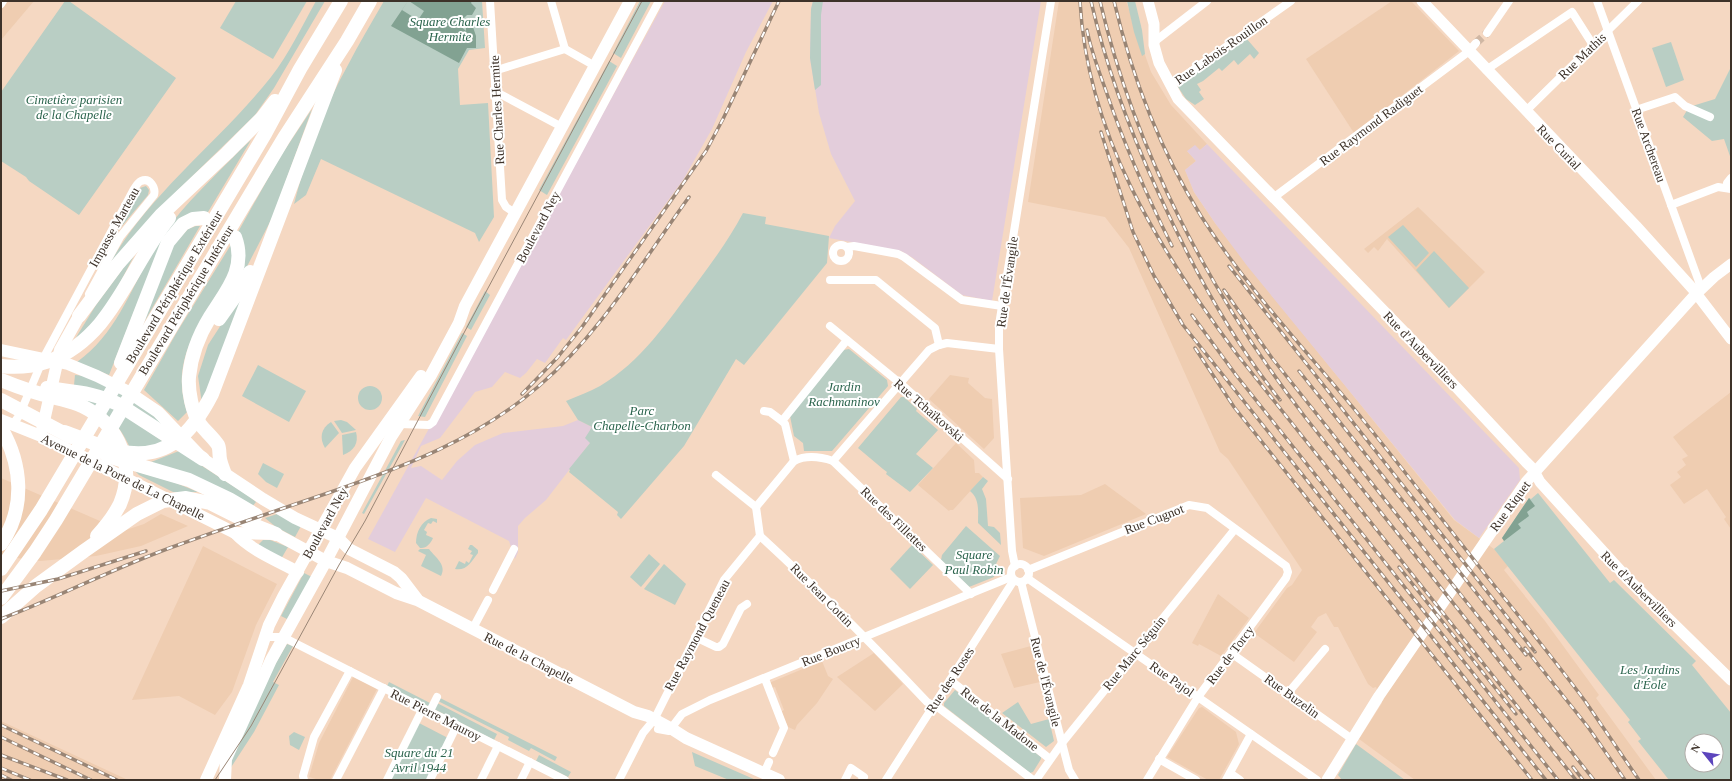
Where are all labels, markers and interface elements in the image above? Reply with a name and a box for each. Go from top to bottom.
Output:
street label: Rue Labois-Rouillon [1172,12,1271,88]
park label: Square Charles Hermite [410,14,490,44]
street label: Rue Mathis [1555,30,1609,82]
street label: Rue Charles Hermite [487,55,507,165]
street label: Rue Raymond Radiguet [1317,81,1426,169]
park label: Cimetière parisien de la Chapelle [26,92,122,122]
street label: Rue Archereau [1629,106,1669,184]
street label: Rue Curial [1534,121,1584,173]
street label: Impasse Marteau [86,184,142,270]
street label: Boulevard Ney [513,188,563,265]
street label: Boulevard Périphérique Extérieur [122,207,226,366]
street label: Boulevard Périphérique Intérieur [135,222,237,378]
street label: Rue de l'Évangile [993,235,1021,329]
street label: Rue d'Aubervilliers [1380,308,1462,392]
street label: Rue Tchaïkovski [891,376,967,445]
park label: Jardin Rachmaninov [807,379,880,409]
park label: Parc Chapelle-Charbon [593,403,691,433]
street label: Avenue de la Porte de La Chapelle [39,431,207,523]
street label: Rue Riquet [1487,477,1534,534]
street label: Boulevard Ney [299,484,351,561]
street label: Rue des Fillettes [858,484,930,554]
street label: Rue Cugnot [1122,501,1186,537]
park label: Square Paul Robin [944,547,1003,577]
street label: Rue d'Aubervilliers [1598,548,1680,630]
street label: Rue Jean Cottin [787,560,857,630]
street label: Rue Raymond Queneau [661,576,733,693]
street label: Rue Marc Séguin [1100,613,1169,693]
street label: Rue de Torcy [1203,622,1257,687]
street label: Rue de la Chapelle [482,629,577,687]
street label: Rue Boucry [799,632,863,670]
street label: Rue de l'Évangile [1028,636,1064,729]
street label: Rue des Roses [923,644,977,716]
street label: Rue Pajol [1147,658,1197,700]
park label: Les Jardins d'Éole [1619,662,1680,692]
street label: Rue Buzelin [1261,671,1323,721]
street label: Rue de la Madone [958,684,1042,754]
street label: Rue Pierre Mauroy [388,686,484,745]
north arrow [1684,733,1724,773]
text: N [1688,742,1703,754]
park label: Square du 21 Avril 1944 [385,745,453,775]

